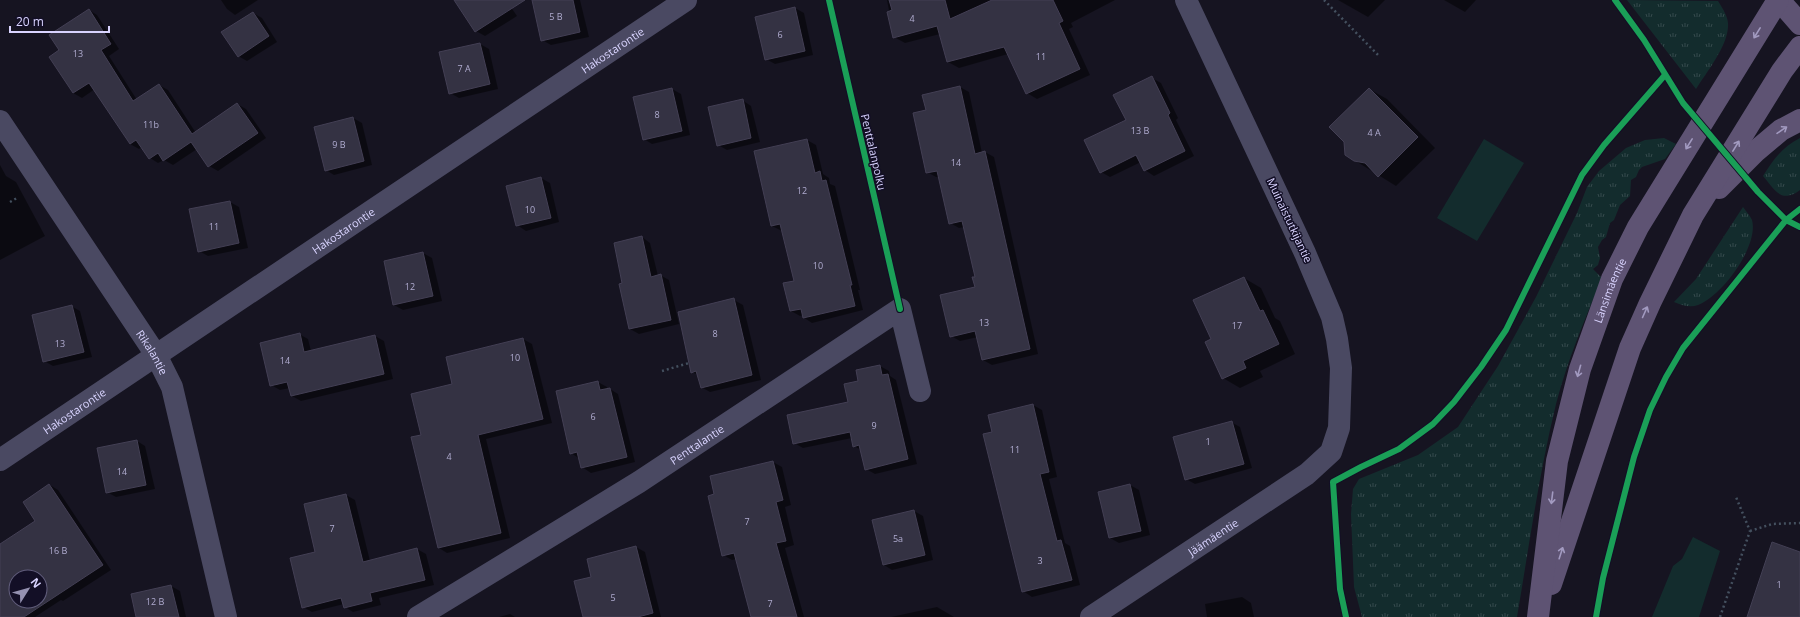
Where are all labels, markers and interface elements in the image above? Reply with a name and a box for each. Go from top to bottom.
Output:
scale bar [10,8,109,34]
house number: 5 B [549,10,563,23]
house number: 4 [909,12,915,25]
text: 20 m [16,13,44,30]
street label: Hakostarontie [578,23,646,76]
one-way arrow [1753,27,1761,39]
house number: 6 [777,28,783,41]
house number: 13 [73,47,83,60]
house number: 11 [1036,50,1046,63]
house number: 7 A [457,62,471,75]
house number: 8 [654,108,660,121]
street label: Penttalanpolku [858,112,890,192]
house number: 11b [143,118,159,131]
house number: 13 B [1131,124,1149,137]
house number: 4 A [1367,126,1381,139]
one-way arrow [1776,126,1787,134]
house number: 9 B [332,138,346,151]
one-way arrow [1685,138,1693,149]
one-way arrow [1732,141,1740,152]
house number: 14 [951,156,961,169]
street label: Muinaistutkijantie [1264,175,1316,265]
house number: 12 [797,184,807,197]
house number: 10 [525,203,535,216]
street label: Hakostarontie [309,204,377,256]
house number: 11 [209,220,219,233]
street label: Länsimäentie [1590,255,1629,325]
house number: 10 [813,259,823,272]
house number: 12 [405,280,415,293]
one-way arrow [1642,307,1650,319]
house number: 13 [979,316,989,329]
house number: 17 [1232,319,1242,332]
street label: Rikalantie [134,327,172,377]
house number: 8 [712,327,718,340]
house number: 13 [55,337,65,350]
house number: 10 [510,351,520,364]
house number: 14 [280,354,290,367]
one-way arrow [1575,364,1582,377]
street label: Hakostarontie [40,384,108,437]
house number: 6 [590,410,596,423]
house number: 9 [871,419,877,432]
street label: Penttalantie [667,420,727,467]
house number: 1 [1205,435,1211,448]
house number: 11 [1010,443,1020,456]
house number: 4 [446,450,452,463]
house number: 14 [117,465,127,478]
one-way arrow [1548,491,1556,504]
street label: Jäämäentie [1184,514,1241,559]
house number: 7 [744,515,750,528]
house number: 7 [329,522,335,535]
house number: 5a [893,532,903,545]
house number: 16 B [49,544,67,557]
one-way arrow [1558,548,1566,560]
house number: 3 [1037,554,1043,567]
north arrow [8,569,48,609]
text: N [28,575,45,591]
house number: 1 [1776,578,1782,591]
house number: 5 [610,591,616,604]
house number: 12 B [146,595,164,608]
house number: 7 [767,597,773,610]

